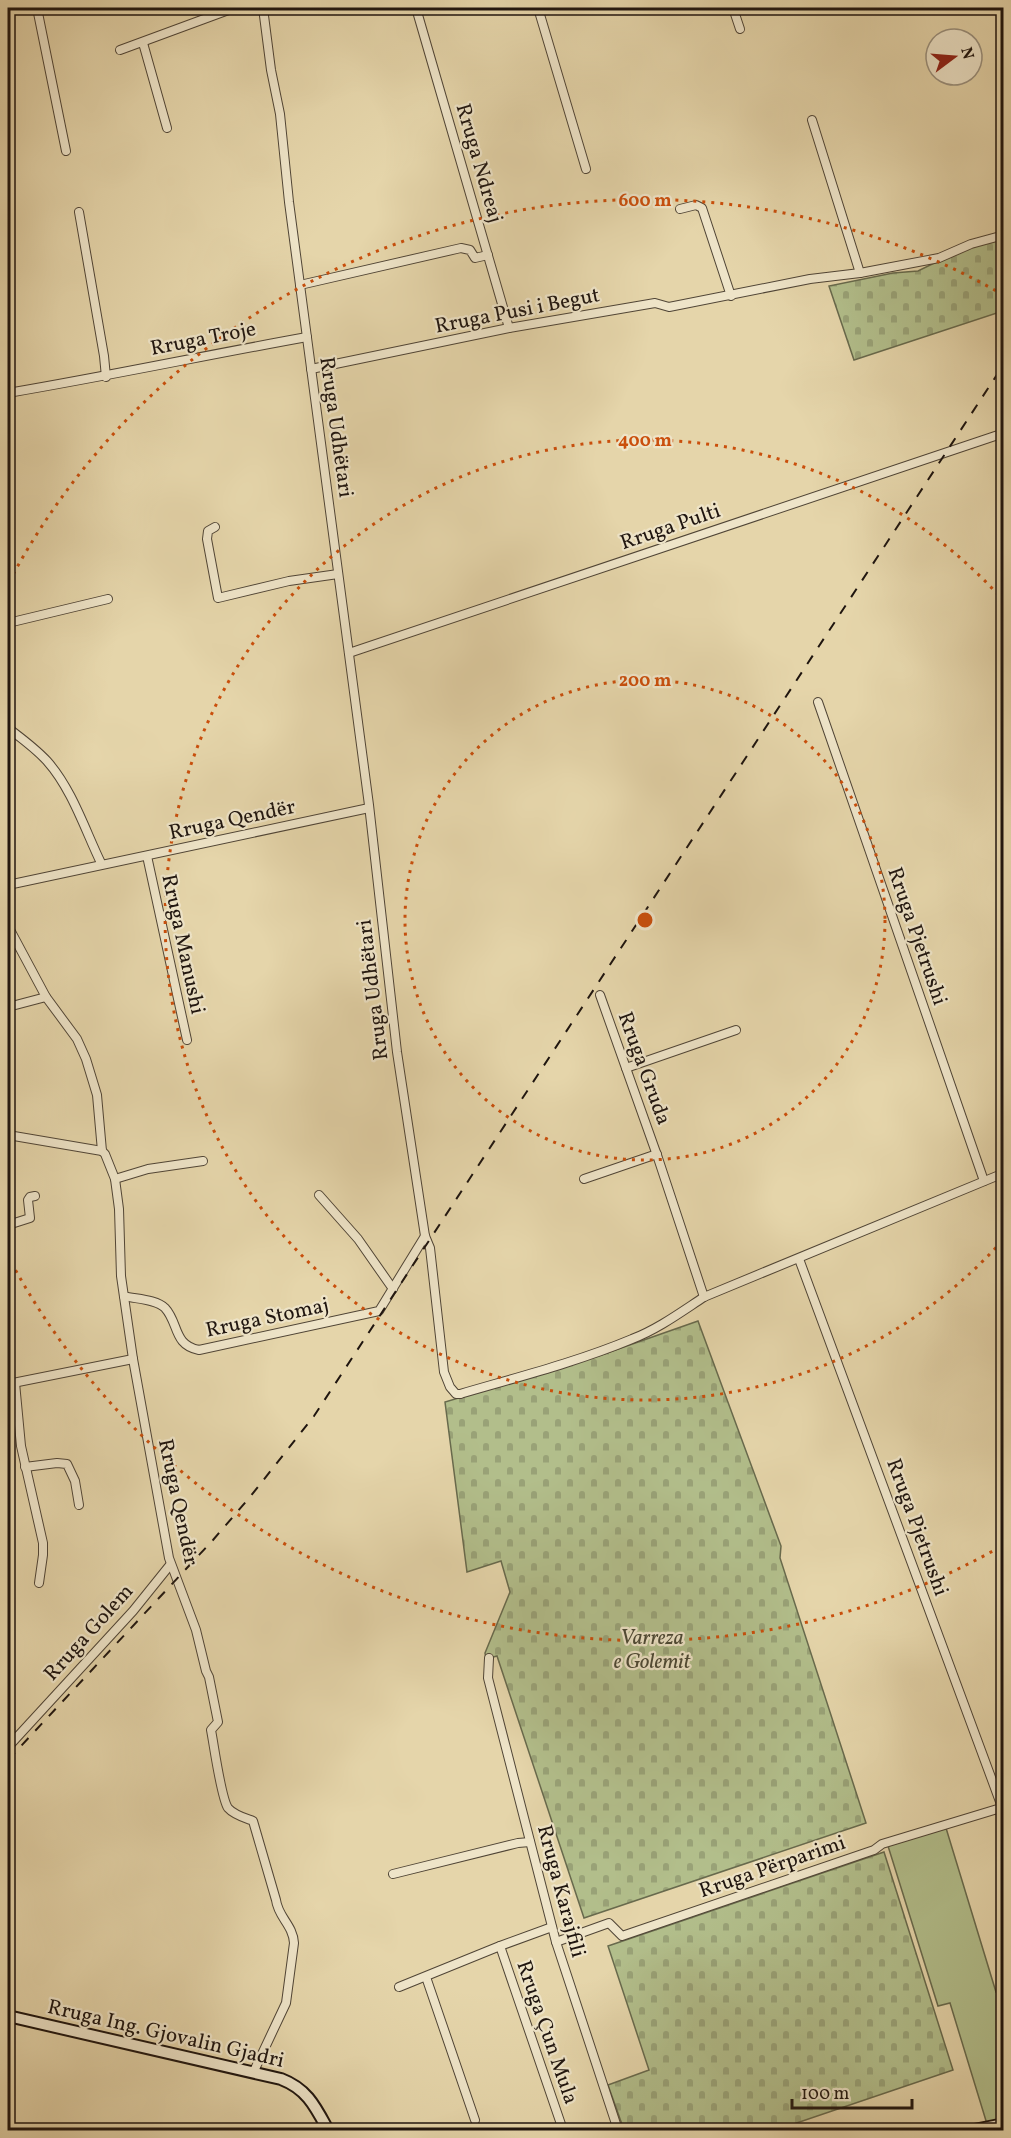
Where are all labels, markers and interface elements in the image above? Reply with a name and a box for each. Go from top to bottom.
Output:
north arrow [924,27,984,87]
text: N [954,45,979,62]
street label: Rruga Ndreaj [448,100,509,227]
text: 600 m [618,189,672,214]
street label: Rruga Pusi i Begut [432,281,602,342]
street label: Rruga Troje [148,315,259,364]
street label: Rruga Udhëtari [311,355,360,499]
text: 400 m [618,429,672,454]
street label: Rruga Pulti [616,497,725,558]
text: 200 m [619,669,671,694]
street label: Rruga Qendër [166,793,299,848]
street label: Rruga Pjetrushi [879,864,954,1009]
street label: Rruga Manushi [154,872,212,1017]
centre of rings [635,910,655,930]
street label: Rruga Udhëtari [350,918,397,1062]
street label: Rruga Gruda [610,1008,678,1129]
street label: Rruga Stomaj [203,1291,332,1346]
street label: Rruga Qendër [150,1436,205,1569]
street label: Rruga Pjetrushi [878,1455,955,1600]
street label: Rruga Golem [38,1578,141,1688]
park label: Varreza e Golemit [614,1624,692,1677]
street label: Rruga Karajfili [529,1822,592,1961]
street label: Rruga Përparimi [695,1829,850,1906]
street label: Rruga Çun Mula [508,1957,585,2108]
street label: Rruga Ing. Gjovalin Gjadri [44,1993,287,2076]
scale bar [792,2072,912,2110]
text: 100 m [801,2082,850,2107]

